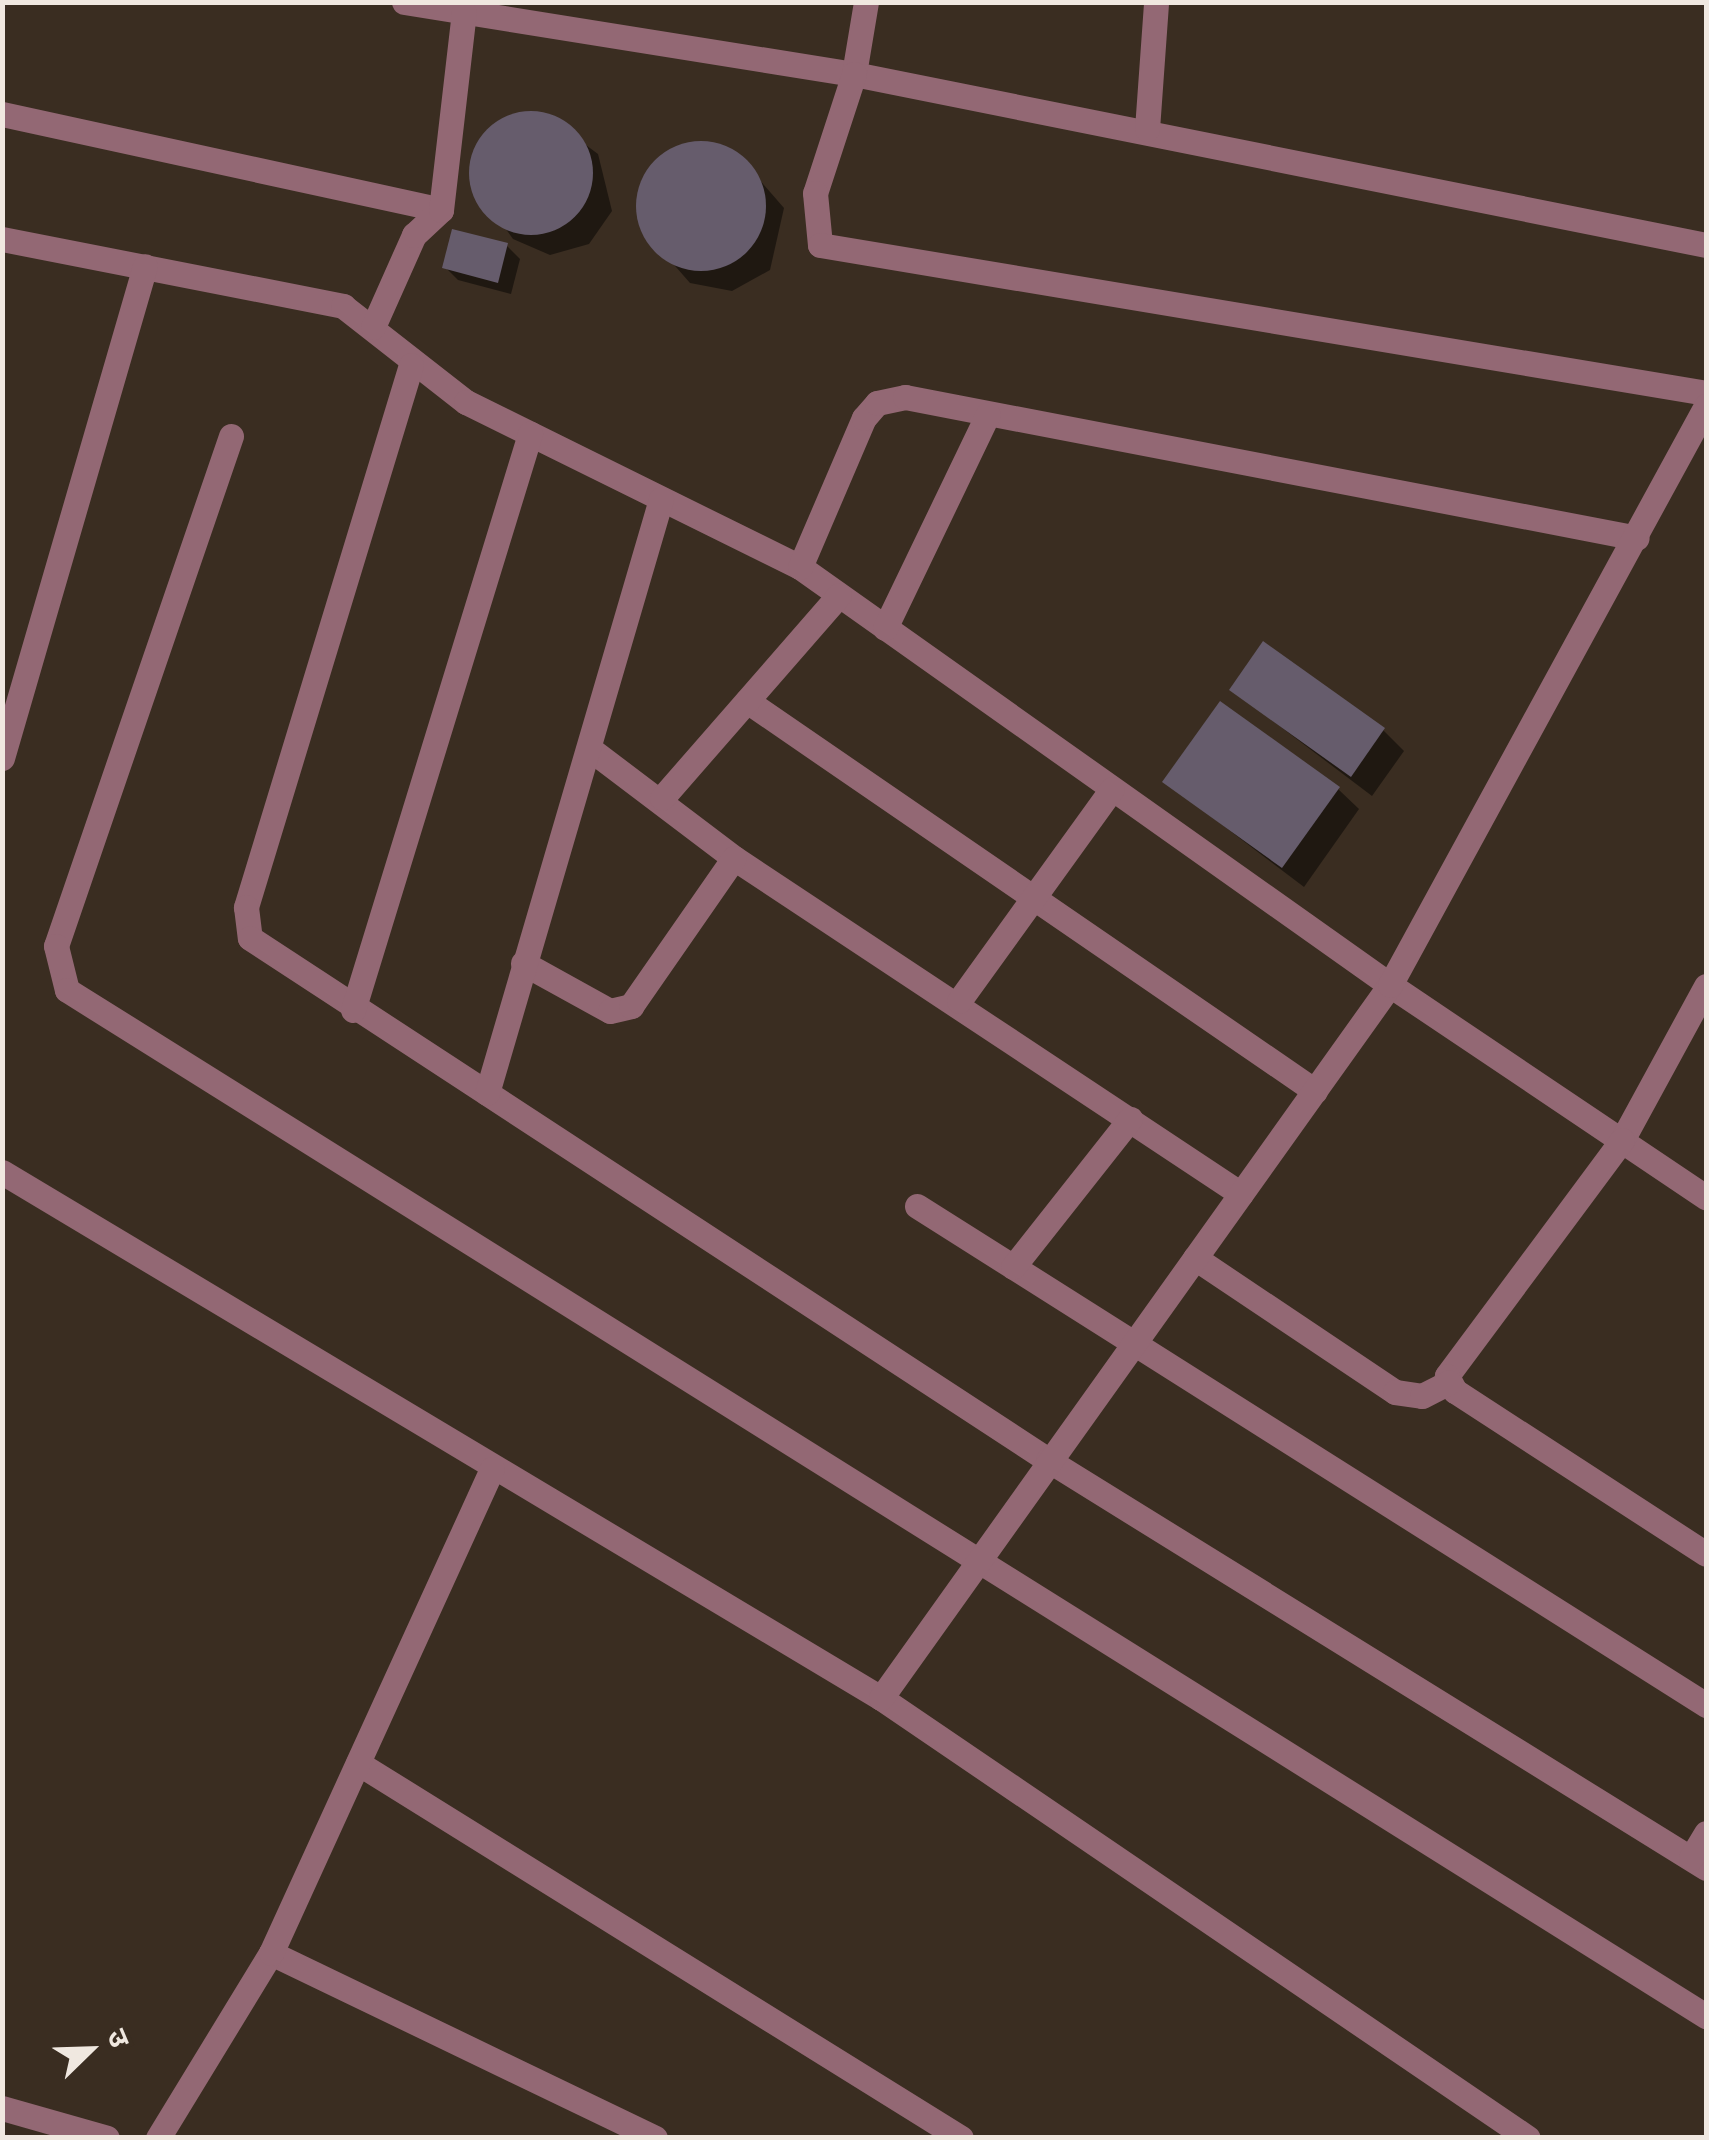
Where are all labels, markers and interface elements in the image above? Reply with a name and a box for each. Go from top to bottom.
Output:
north arrow [40,2000,140,2100]
text: उ [101,2024,136,2052]

